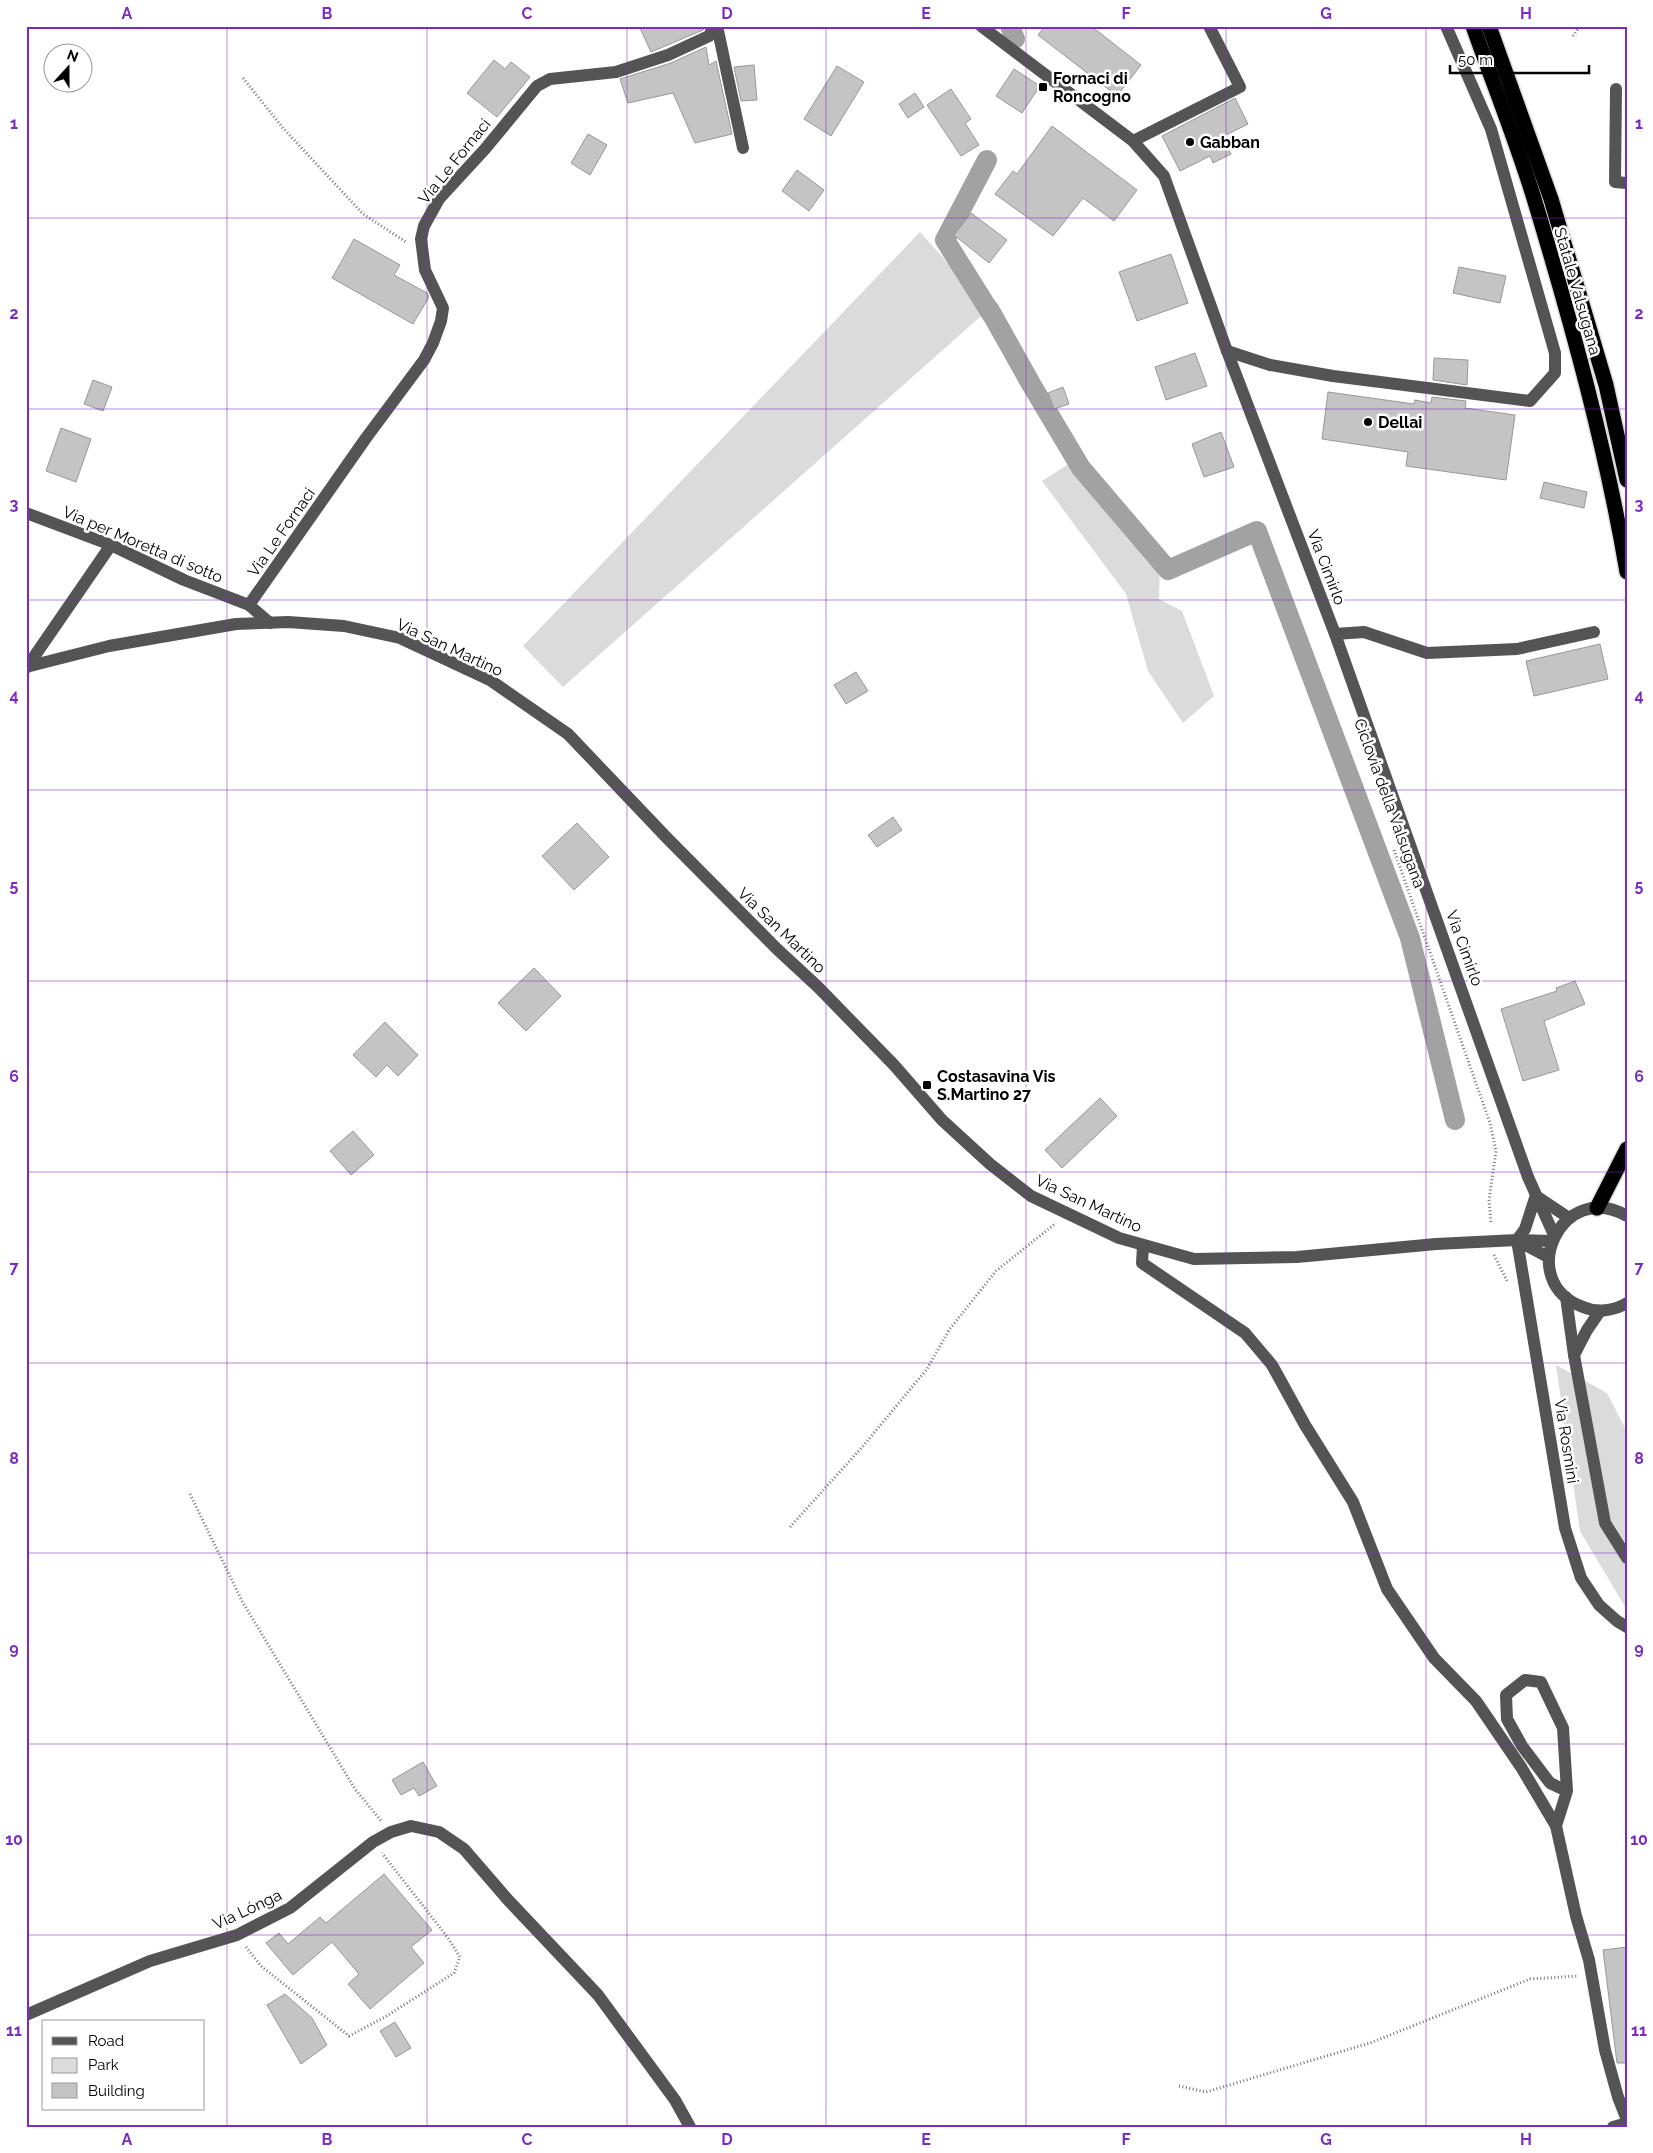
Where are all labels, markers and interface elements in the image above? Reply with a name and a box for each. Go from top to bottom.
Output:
text: A [122,4,133,23]
text: B [322,4,333,23]
text: C [522,4,533,23]
text: D [721,4,733,23]
text: E [921,4,931,23]
text: F [1121,4,1131,23]
text: G [1320,4,1332,23]
text: H [1520,4,1532,23]
north arrow [42,42,92,92]
scale bar [1450,42,1589,74]
text: N [65,46,81,65]
text: 50 m [1458,51,1493,69]
place label: Fornaci di Roncogno [1053,69,1131,106]
marker: Fornaci di Roncogno [1037,81,1049,93]
text: 1 [10,114,18,133]
text: 1 [1635,114,1643,133]
street label: Via Le Fornaci [414,115,495,208]
place label: Gabban [1200,133,1260,152]
marker: Gabban [1184,136,1196,148]
street label: Statale Valsugana [1550,225,1605,357]
text: 2 [9,304,19,323]
text: 2 [1634,304,1644,323]
place label: Dellai [1378,413,1422,432]
marker: Dellai [1362,416,1374,428]
street label: Via Le Fornaci [244,484,319,580]
text: 3 [10,495,19,514]
text: 3 [1635,495,1644,514]
street label: Via per Moretta di sotto [60,502,226,587]
street label: Via Cimirlo [1303,527,1350,608]
street label: Via San Martino [394,615,506,680]
text: 4 [9,686,19,705]
text: 4 [1634,686,1644,705]
street label: Ciclovia della Valsugana [1350,716,1429,891]
text: 5 [10,876,19,895]
text: 5 [1635,876,1644,895]
street label: Via San Martino [734,884,830,977]
street label: Via Cimirlo [1442,908,1487,989]
text: 6 [9,1067,19,1086]
place label: Costasavina Vis S.Martino 27 [937,1067,1056,1104]
text: 6 [1634,1067,1644,1086]
marker: Costasavina Vis S.Martino 27 [921,1079,933,1091]
street label: Via San Martino [1033,1171,1145,1236]
text: 7 [10,1258,19,1277]
text: 7 [1635,1258,1644,1277]
street label: Via Rosmini [1550,1397,1583,1485]
text: 8 [9,1449,19,1468]
text: 8 [1634,1449,1644,1468]
text: 9 [9,1639,19,1658]
text: 9 [1634,1639,1644,1658]
text: 10 [5,1830,23,1849]
text: 10 [1630,1830,1648,1849]
street label: Via Lónga [210,1885,285,1934]
legend [42,2020,205,2110]
text: 11 [6,2021,22,2040]
text: 11 [1631,2021,1647,2040]
text: Road [88,2032,124,2050]
text: Park [88,2056,119,2074]
text: Building [88,2082,145,2100]
text: A [122,2130,133,2149]
text: B [322,2130,333,2149]
text: C [522,2130,533,2149]
text: D [721,2130,733,2149]
text: E [921,2130,931,2149]
text: F [1121,2130,1131,2149]
text: G [1320,2130,1332,2149]
text: H [1520,2130,1532,2149]

